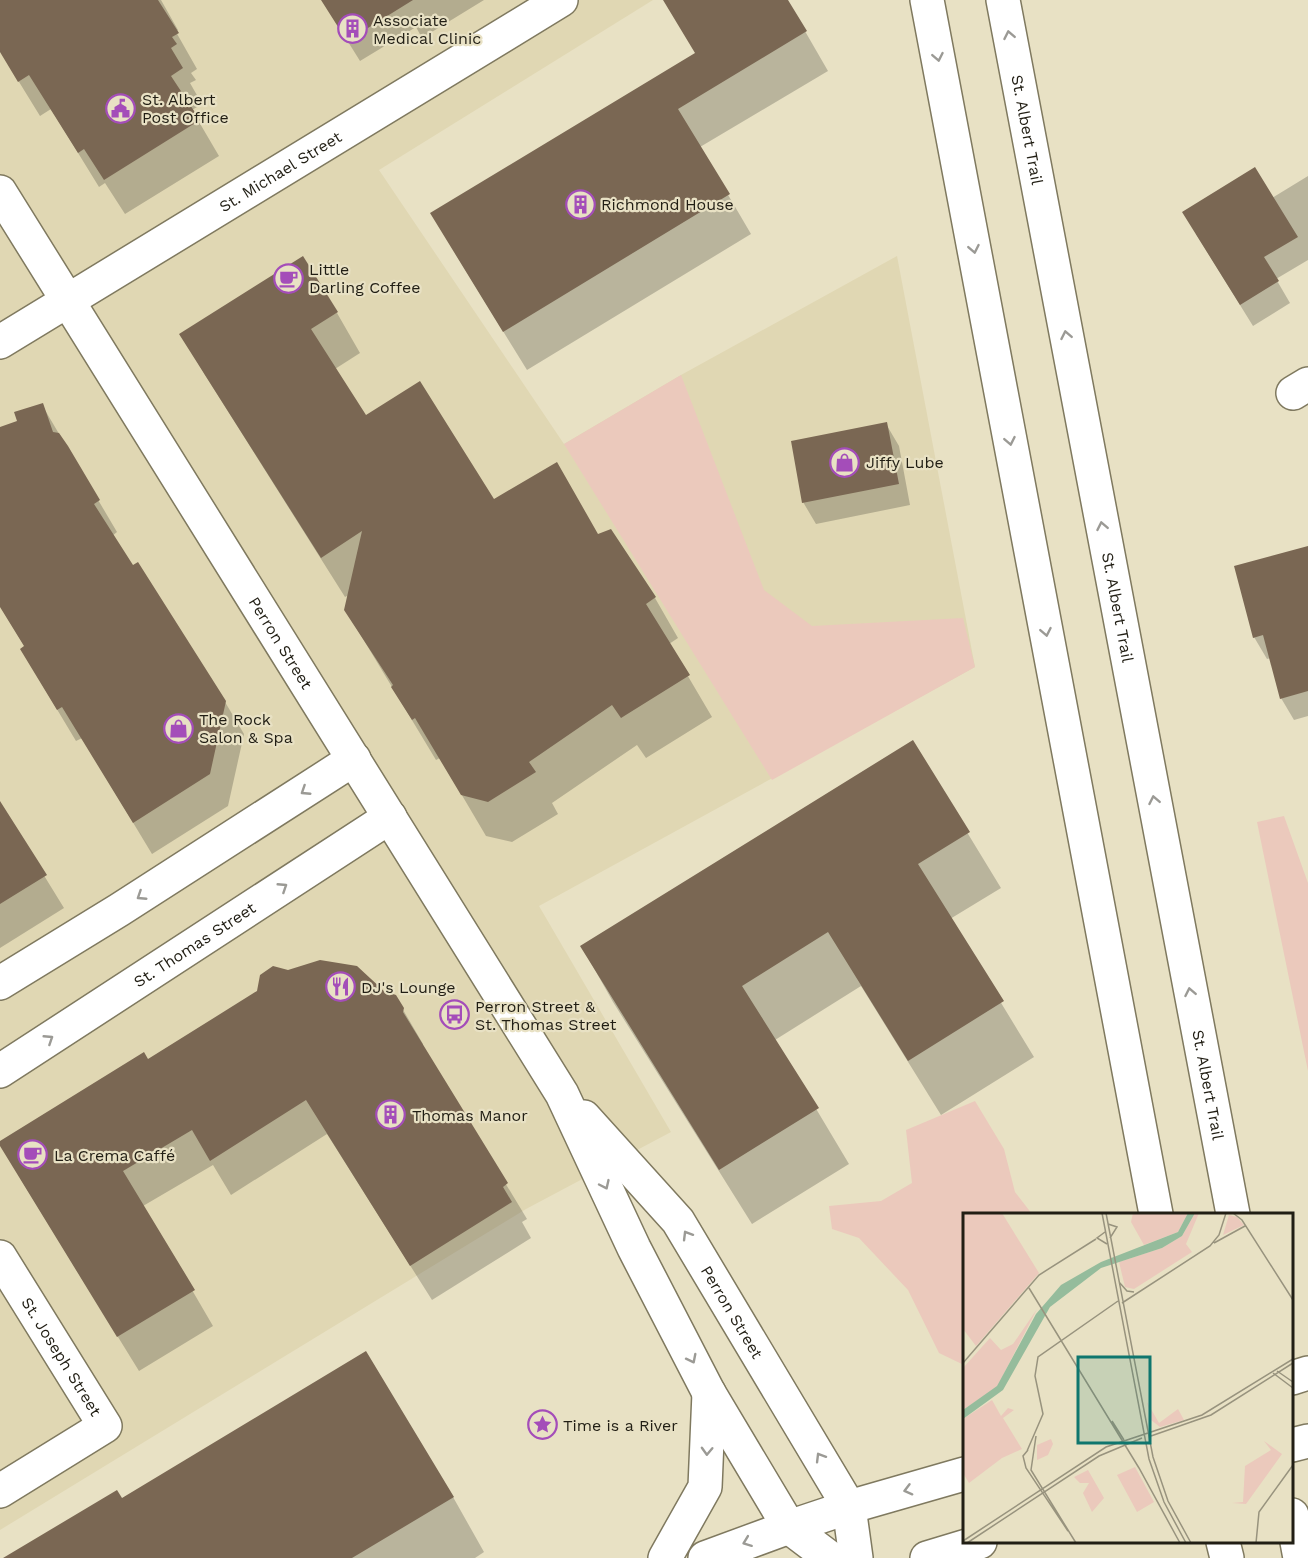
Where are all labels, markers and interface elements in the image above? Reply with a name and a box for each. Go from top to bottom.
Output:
place label: Associate Medical Clinic [373,11,481,48]
building icon: Associate Medical Clinic [336,13,368,45]
one-way arrow [1004,30,1016,40]
one-way arrow [931,52,944,62]
street label: St. Albert Trail [1007,73,1047,187]
place label: St. Albert Post Office [142,90,229,127]
public building icon: St. Albert Post Office [105,92,137,124]
street label: St. Michael Street [216,127,345,216]
building icon: Richmond House [564,188,596,220]
place label: Richmond House [601,195,734,214]
one-way arrow [967,244,980,254]
place label: Little Darling Coffee [309,260,420,297]
cafe icon: Little Darling Coffee [272,262,304,294]
one-way arrow [1060,330,1073,340]
one-way arrow [1003,435,1016,445]
shop icon: Jiffy Lube [829,446,861,478]
place label: Jiffy Lube [866,453,944,472]
one-way arrow [1096,522,1109,532]
street label: St. Albert Trail [1098,551,1137,664]
street label: Perron Street [245,593,316,693]
one-way arrow [1039,627,1052,637]
place label: The Rock Salon & Spa [199,710,293,747]
shop icon: The Rock Salon & Spa [162,712,194,744]
one-way arrow [300,783,311,794]
one-way arrow [1148,796,1161,806]
one-way arrow [276,883,287,894]
one-way arrow [137,889,147,901]
street label: St. Thomas Street [130,898,259,991]
restaurant icon: DJ's Lounge [324,971,356,1003]
place label: DJ's Lounge [361,978,455,997]
one-way arrow [1185,987,1197,997]
place label: Perron Street & St. Thomas Street [475,997,617,1034]
bus stop icon: Perron Street & St. Thomas Street [438,999,470,1031]
street label: St. Albert Trail [1188,1028,1228,1142]
one-way arrow [42,1035,53,1046]
building icon: Thomas Manor [375,1099,407,1131]
place label: Thomas Manor [412,1106,528,1125]
cafe icon: La Crema Caffé [17,1139,49,1171]
place label: La Crema Caffé [54,1146,175,1165]
one-way arrow [597,1178,609,1189]
inset map [963,1213,1293,1543]
one-way arrow [682,1231,694,1241]
street label: Perron Street [697,1262,767,1362]
street label: St. Joseph Street [17,1294,105,1420]
one-way arrow [685,1353,696,1363]
place icon: Time is a River [526,1409,558,1441]
place label: Time is a River [563,1416,678,1435]
one-way arrow [700,1447,713,1456]
one-way arrow [815,1453,827,1463]
one-way arrow [903,1483,914,1495]
one-way arrow [742,1535,753,1548]

